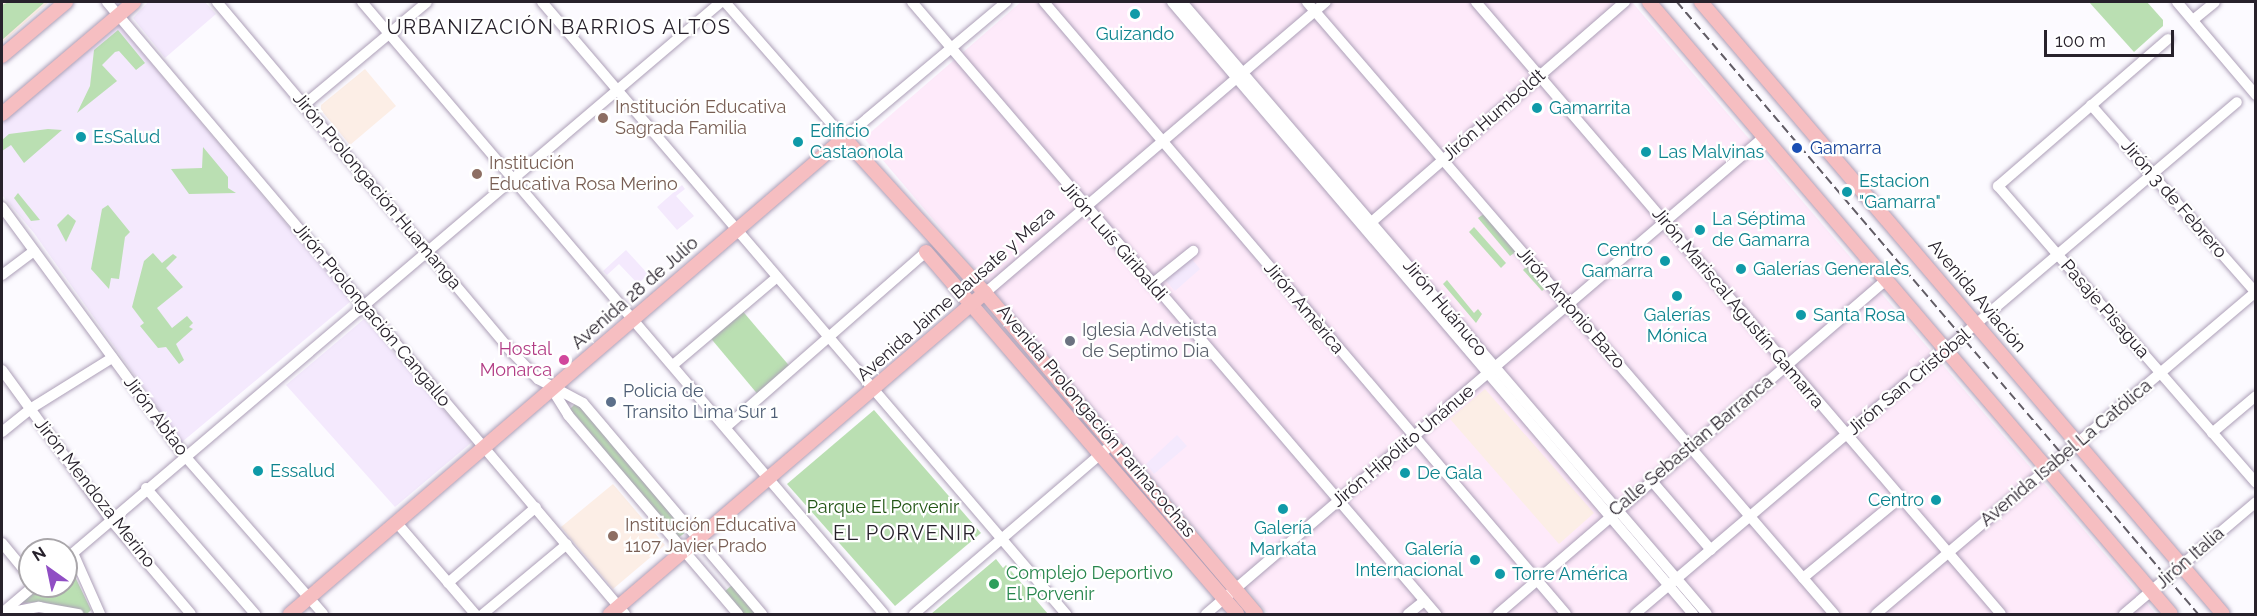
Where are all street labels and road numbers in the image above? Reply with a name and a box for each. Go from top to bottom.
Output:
street label: Jirón Humboldt [1438,65,1550,165]
street label: Jirón Prolongación Huamanga [288,88,466,294]
street label: Jirón 3 de Febrero [2117,135,2231,263]
street label: Jirón Luís Giribaldi [1056,177,1172,305]
street label: Avenida Jaime Bausate y Meza [852,202,1060,386]
street label: Jirón Mariscal Agustín Gamarra [1647,203,1829,413]
street label: Jirón Prolongación Cangallo [289,219,455,411]
street label: Avenida 28 de Julio [567,232,703,354]
street label: Avenida Aviación [1923,235,2031,357]
street label: Jirón Antonio Bazo [1512,243,1630,373]
street label: Jirón Huánuco [1398,255,1492,361]
street label: Pasaje Pisagua [2056,255,2154,363]
street label: Jirón Amèrica [1259,258,1349,358]
street label: Avenida Prolongación Parinacochas [992,300,1200,542]
street label: Jirón San Cristóbal [1843,324,1975,440]
street label: Calle Sebastian Barranca [1605,371,1777,521]
street label: Jirón Abtao [119,372,193,460]
street label: Avenida Isabel La Católica [1976,375,2156,531]
street label: Jirón Hipólito Unánue [1328,380,1478,512]
street label: Jirón Mendoza Merino [30,414,160,572]
street label: Jirón Italia [2152,523,2228,593]

